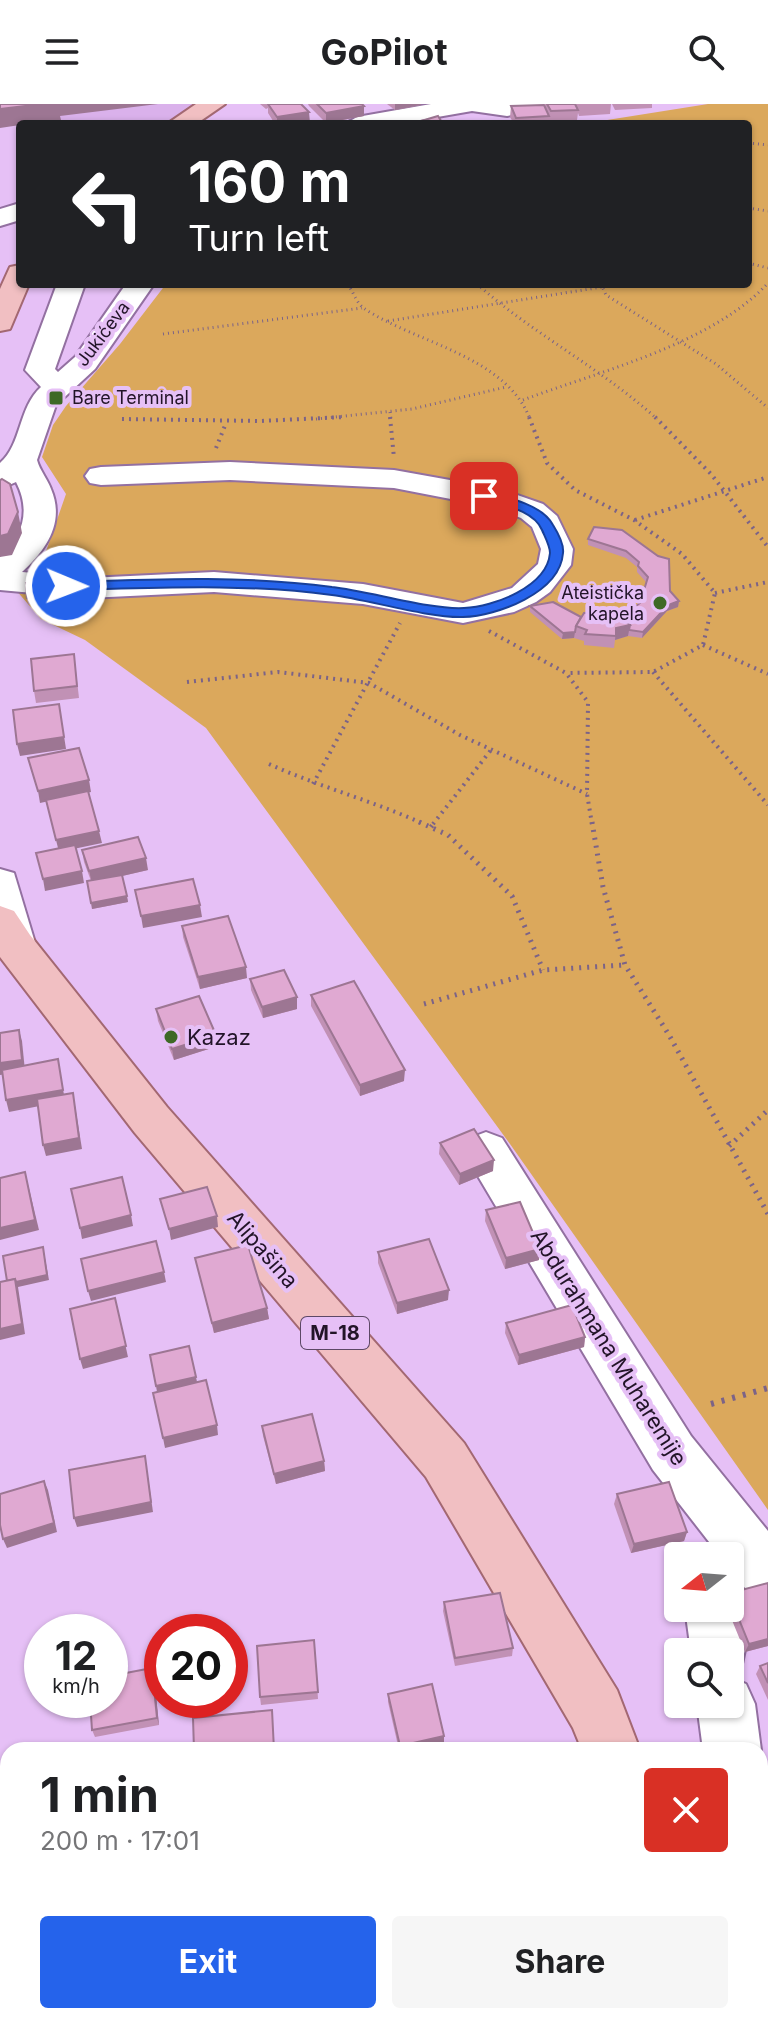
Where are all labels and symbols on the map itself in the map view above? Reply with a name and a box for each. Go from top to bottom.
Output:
street label: Jukićeva [71,297,134,370]
place label: Bare Terminal [72,387,189,408]
marker: Bare Terminal [47,389,65,407]
pin [450,462,518,530]
position arrow [24,544,108,628]
place label: Ateistička kapela [561,582,644,624]
marker: Ateistička kapela [651,594,669,612]
place label: Kazaz [187,1024,251,1050]
marker: Kazaz [162,1028,180,1046]
street label: Alipašina [222,1205,304,1293]
street label: Abdurahmana Muharemije [525,1224,693,1470]
road number: M-18 [301,1317,369,1349]
north arrow [664,1542,744,1622]
speed limit sign: 20 [144,1614,248,1718]

